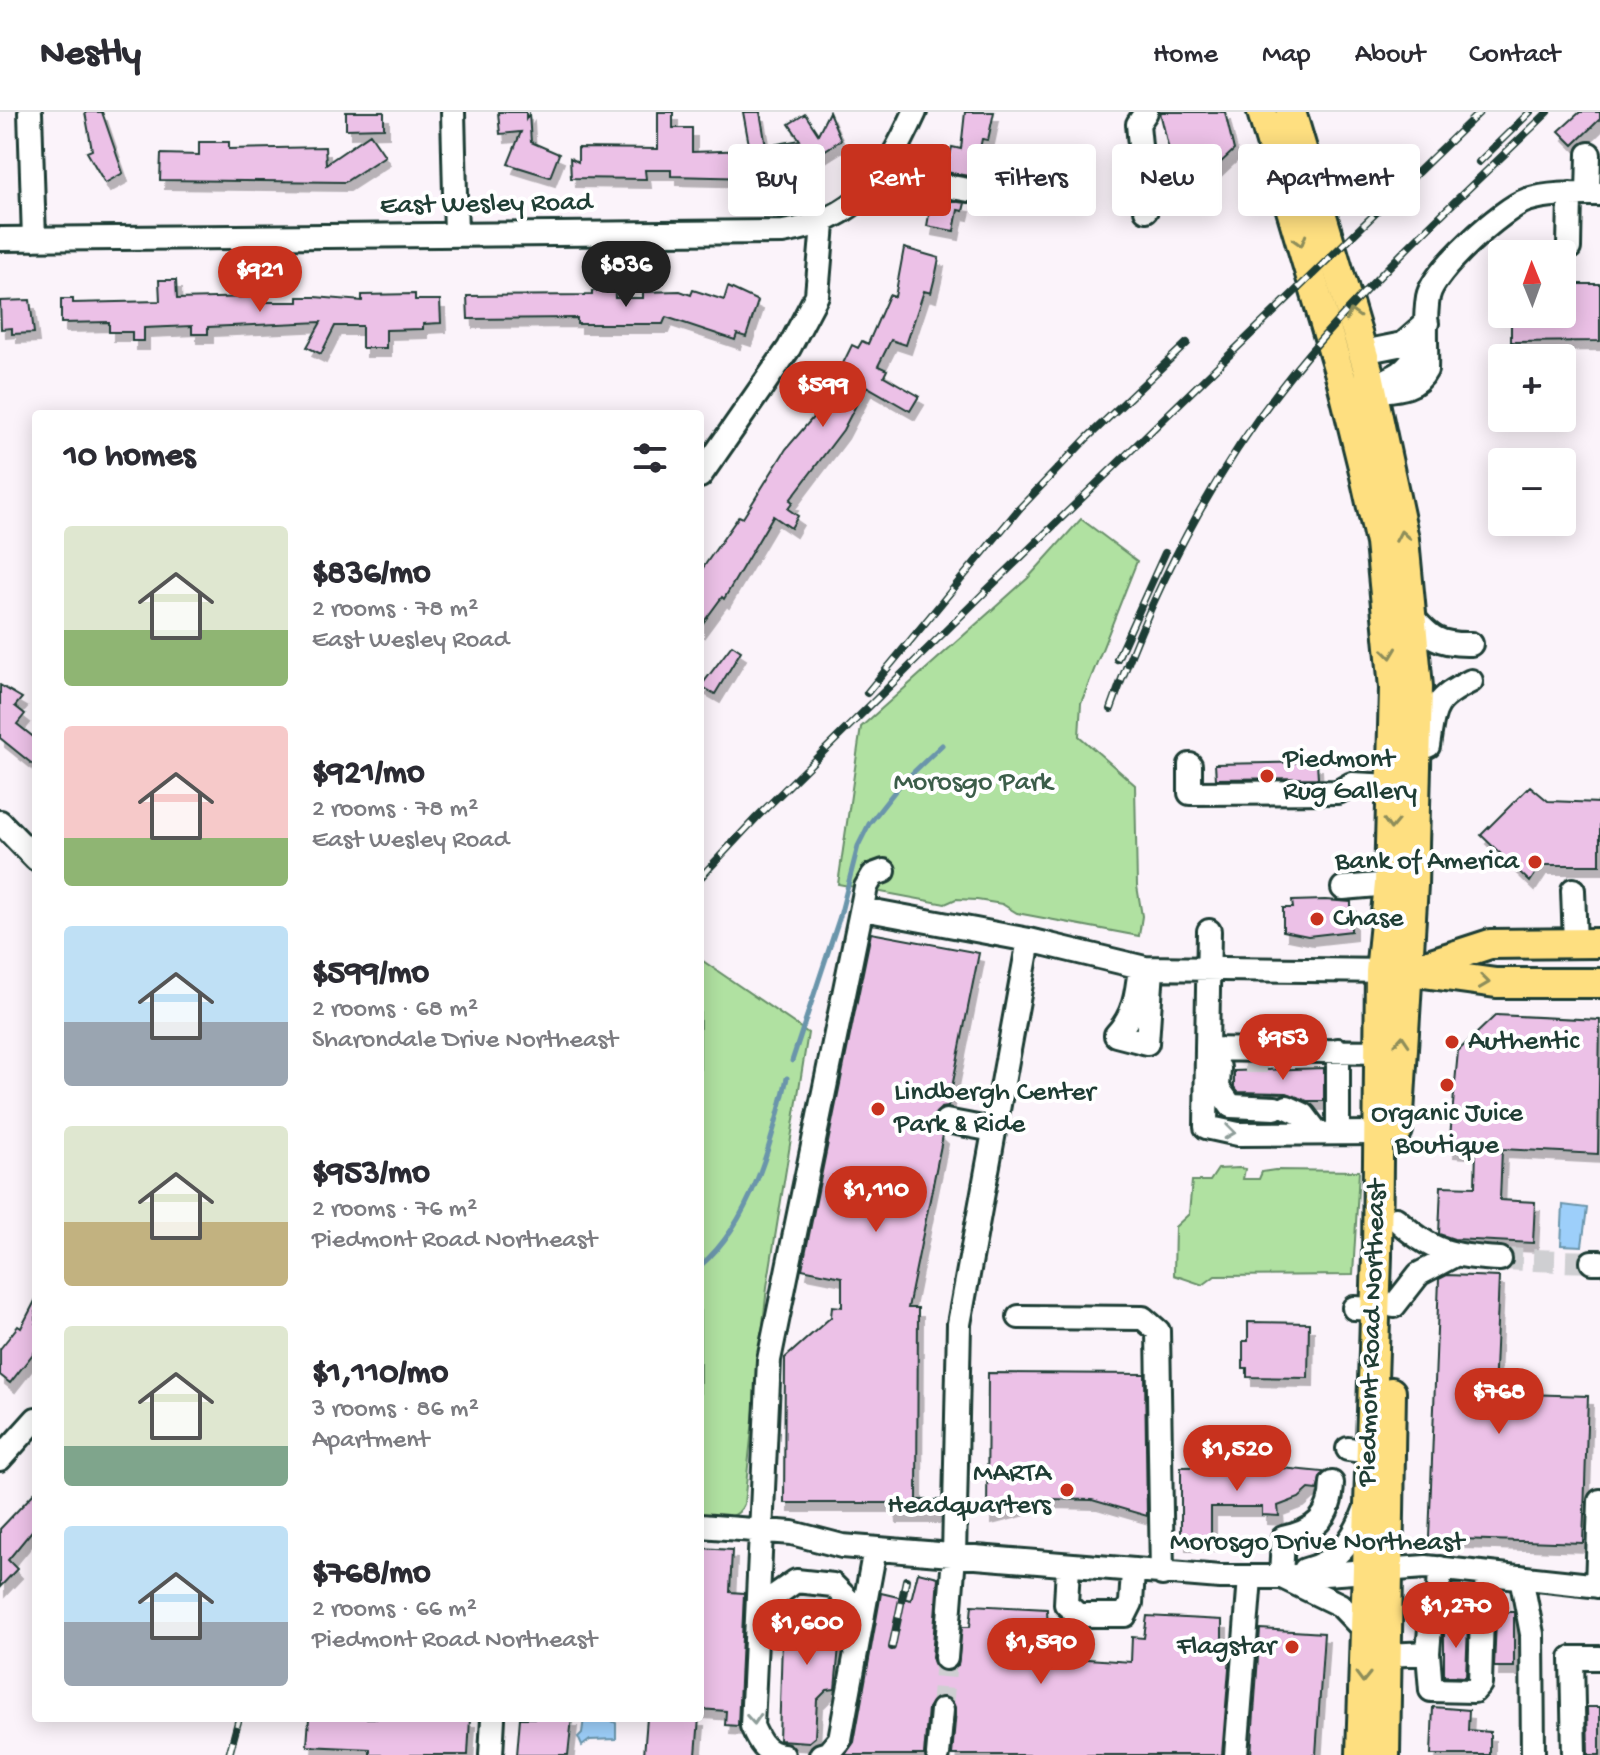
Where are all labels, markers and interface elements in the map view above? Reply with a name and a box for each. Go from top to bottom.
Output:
text: Nestly [40,33,141,77]
text: Home [1153,39,1218,72]
text: Map [1262,39,1311,72]
text: About [1355,39,1425,72]
text: Contact [1469,39,1560,72]
chip: Buy [728,144,825,216]
chip: Rent [841,144,951,216]
chip: Filters [967,144,1096,216]
chip: New [1112,144,1222,216]
chip: Apartment [1238,144,1420,216]
street label: East Wesley Road [380,187,595,223]
one-way arrow [1291,233,1307,247]
north arrow [1488,240,1576,328]
map controls [1488,240,1576,536]
pin: $836 [579,241,673,309]
pin: $921 [213,246,307,314]
text: $836 [600,251,652,282]
text: $921 [236,256,284,287]
one-way arrow [1345,309,1361,323]
button: + [1488,344,1576,432]
pin: $599 [776,361,870,429]
text: $599 [797,371,849,402]
icon: filters [628,436,672,480]
text: 10 homes [64,438,195,478]
button: − [1488,448,1576,536]
one-way arrow [1395,529,1412,543]
text: $836/mo [312,555,431,595]
icon: home [128,558,224,654]
text: 2 rooms · 78 m² [312,595,478,626]
text: East Wesley Road [312,626,509,657]
one-way arrow [1381,646,1398,660]
place label: Piedmont Rug Gallery [1282,744,1417,809]
text: $921/mo [312,755,425,795]
icon: home [128,758,224,854]
park label: Morosgo Park [893,767,1055,800]
marker: Piedmont Rug Gallery [1258,767,1276,785]
text: 2 rooms · 78 m² [312,795,478,826]
one-way arrow [1382,818,1399,831]
text: East Wesley Road [312,826,509,857]
place label: Bank of America [1334,846,1520,879]
marker: Bank of America [1526,853,1544,871]
place label: Chase [1333,903,1404,936]
marker: Chase [1308,910,1326,928]
text: $599/mo [312,955,429,995]
icon: home [128,958,224,1054]
one-way arrow [1478,973,1491,990]
text: 2 rooms · 68 m² [312,995,478,1026]
pin: $953 [1236,1014,1330,1082]
text: $953 [1257,1024,1309,1055]
text: Sharondale Drive Northeast [312,1026,618,1057]
place label: Authentic [1468,1026,1580,1059]
marker: Authentic [1443,1033,1461,1051]
one-way arrow [1393,1034,1410,1047]
marker: Organic Juice Boutique [1438,1076,1456,1094]
place label: Lindbergh Center Park & Ride [893,1077,1098,1142]
place label: Organic Juice Boutique [1371,1098,1523,1163]
marker: Lindbergh Center Park & Ride [869,1100,887,1118]
one-way arrow [1224,1123,1237,1140]
text: $953/mo [312,1155,430,1195]
icon: home [128,1158,224,1254]
pin: $1,110 [811,1166,941,1234]
text: $1,110 [843,1176,909,1207]
street label: Piedmont Road Northeast [1351,1177,1395,1488]
text: 2 rooms · 76 m² [312,1195,477,1226]
text: Piedmont Road Northeast [312,1226,597,1257]
text: $1,110/mo [312,1355,448,1395]
icon: home [128,1358,224,1454]
pin: $768 [1452,1368,1546,1436]
text: $768 [1473,1378,1525,1409]
text: 3 rooms · 86 m² [312,1395,479,1426]
pin: $1,520 [1172,1425,1302,1493]
text: Apartment [312,1426,429,1457]
text: $1,520 [1201,1435,1273,1466]
place label: MARTA Headquarters [887,1458,1052,1523]
marker: MARTA Headquarters [1058,1481,1076,1499]
street label: Morosgo Drive Northeast [1170,1527,1467,1560]
text: $768/mo [312,1555,431,1595]
icon: home [128,1558,224,1654]
pin: $1,270 [1391,1582,1521,1650]
text: $1,270 [1420,1592,1492,1623]
text: 2 rooms · 66 m² [312,1595,477,1626]
pin: $1,600 [742,1599,872,1667]
text: $1,600 [770,1609,844,1640]
pin: $1,590 [976,1618,1106,1686]
text: Piedmont Road Northeast [312,1626,597,1657]
text: $1,590 [1005,1628,1077,1659]
place label: Flagstar [1176,1631,1278,1664]
marker: Flagstar [1283,1638,1301,1656]
one-way arrow [1354,1671,1372,1684]
one-way arrow [746,1714,763,1726]

